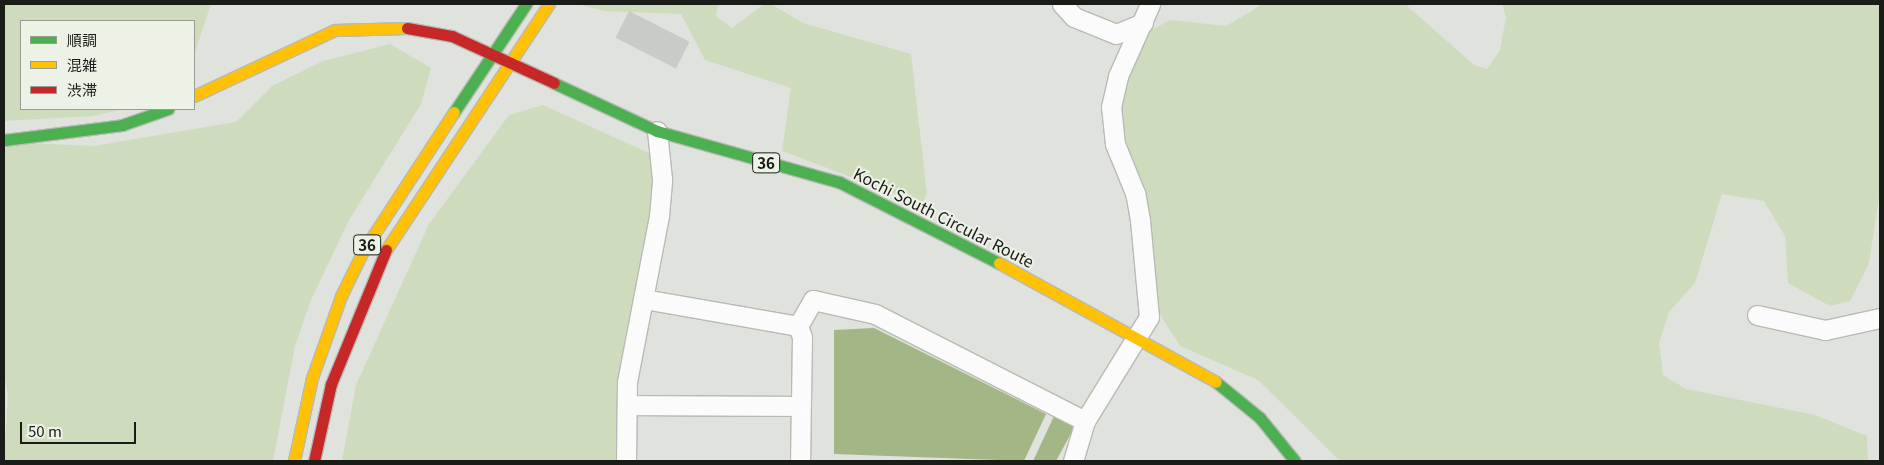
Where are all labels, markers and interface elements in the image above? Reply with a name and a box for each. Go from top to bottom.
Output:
legend [20,20,195,110]
text: 順調 [67,29,97,50]
text: 混雑 [67,54,97,75]
text: 渋滞 [67,79,97,100]
road number: 36 [751,150,781,176]
street label: Kochi South Circular Route [851,163,1037,271]
road number: 36 [352,232,382,258]
scale bar [22,412,139,444]
text: 50 m [28,420,62,441]

